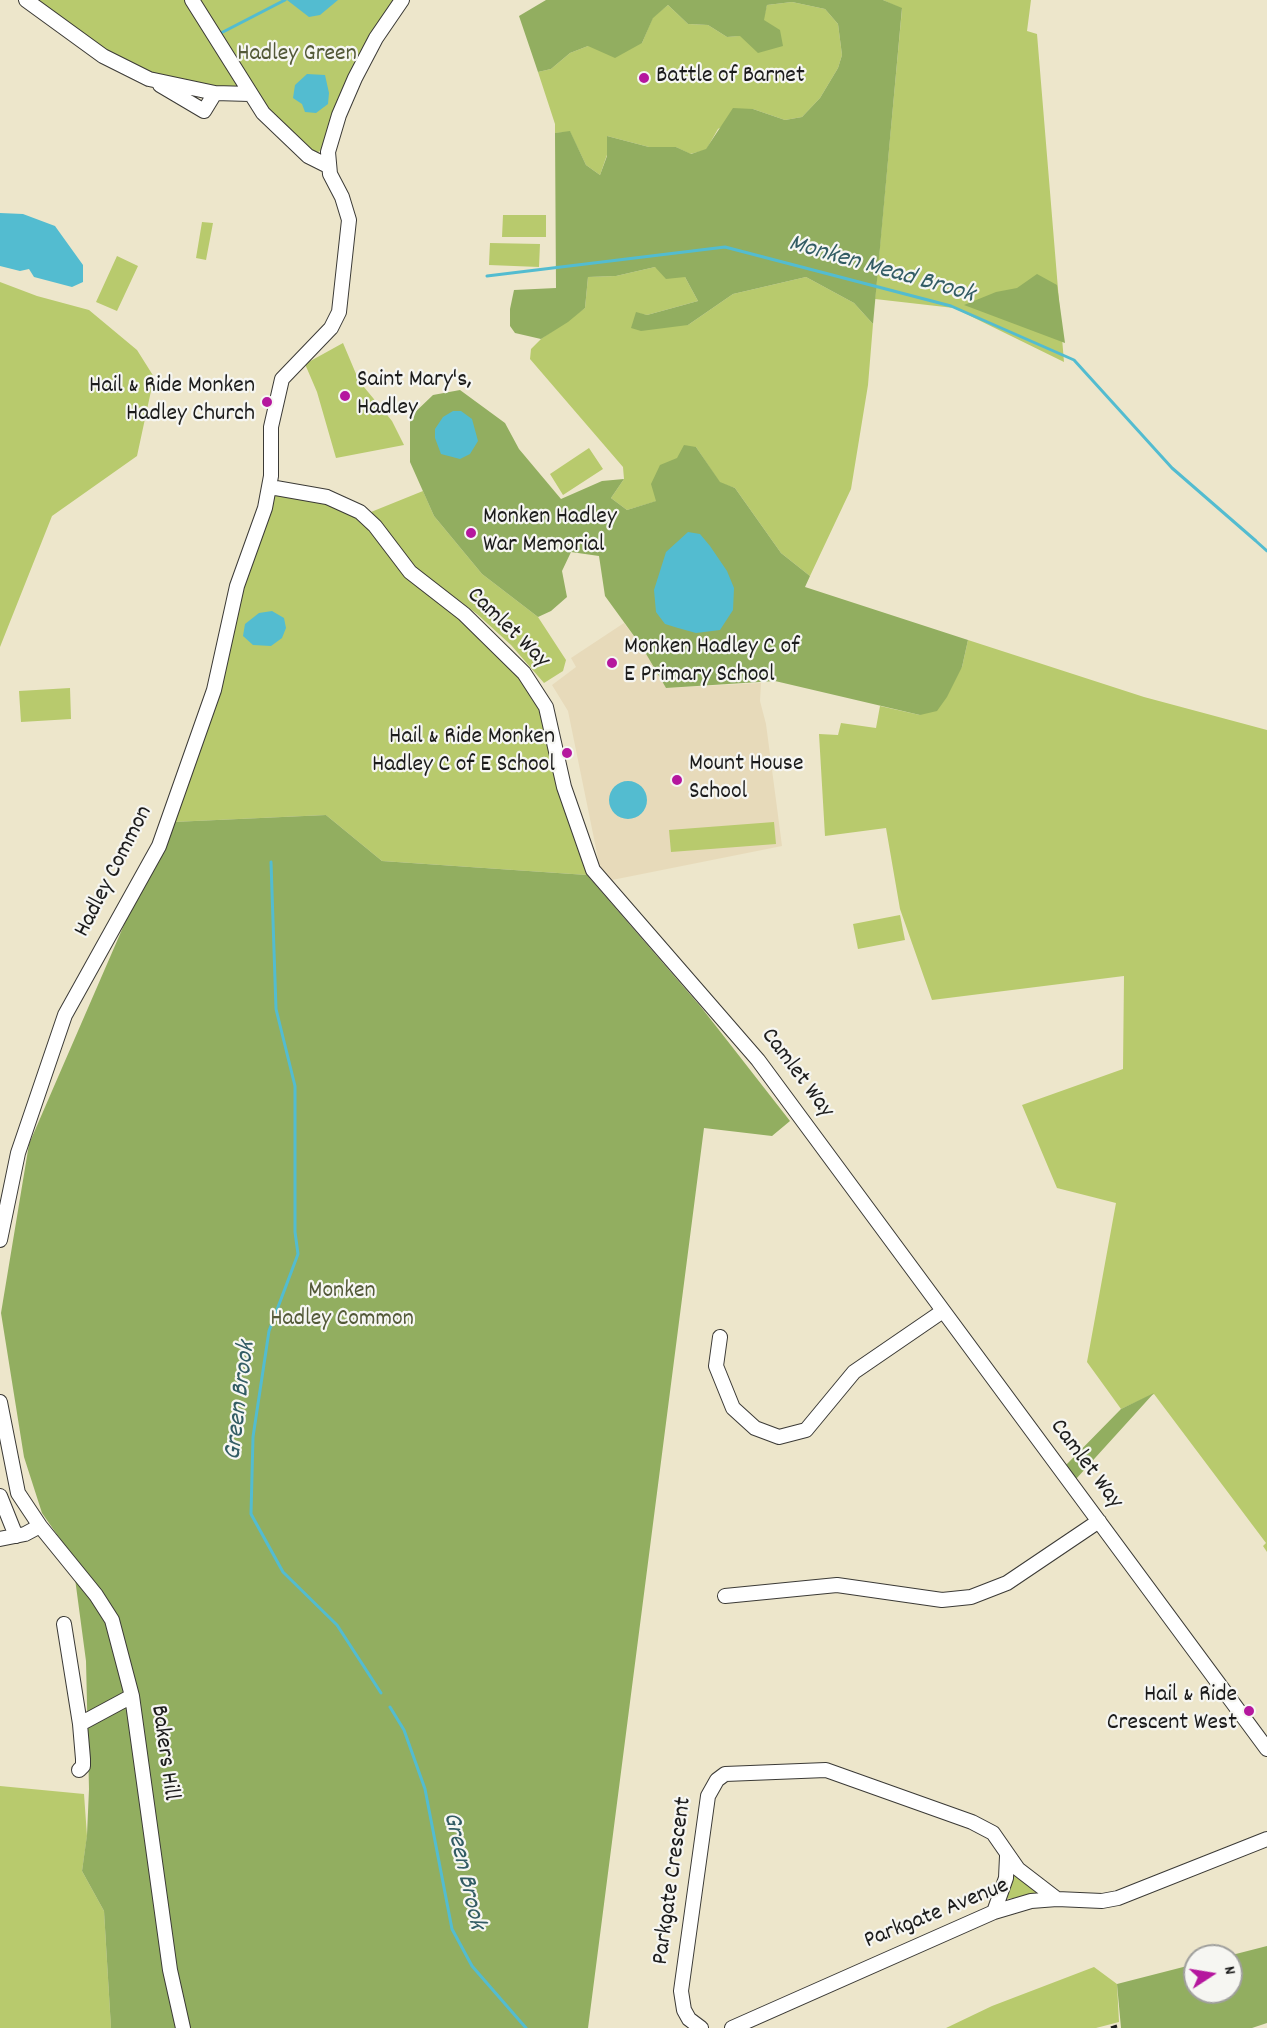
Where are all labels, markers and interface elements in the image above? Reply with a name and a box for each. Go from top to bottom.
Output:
park label: Hadley Green [237,42,357,70]
place label: Battle of Barnet [656,64,805,92]
marker: Battle of Barnet [637,71,651,85]
water label: Monken Mead Brook [785,230,977,312]
place label: Saint Mary's, Hadley [357,368,472,424]
place label: Hail & Ride Monken Hadley Church [89,374,255,430]
marker: Saint Mary's, Hadley [338,389,352,403]
marker: Hail & Ride Monken Hadley Church [260,395,274,409]
place label: Monken Hadley War Memorial [483,505,617,561]
marker: Monken Hadley War Memorial [464,526,478,540]
street label: Camlet Way [459,582,555,676]
place label: Monken Hadley C of E Primary School [624,635,800,691]
marker: Monken Hadley C of E Primary School [605,656,619,670]
place label: Hail & Ride Monken Hadley C of E School [372,725,555,781]
marker: Hail & Ride Monken Hadley C of E School [560,746,574,760]
place label: Mount House School [689,752,804,808]
marker: Mount House School [670,773,684,787]
street label: Hadley Common [70,802,160,942]
street label: Camlet Way [753,1023,839,1125]
park label: Monken Hadley Common [270,1279,414,1335]
water label: Green Brook [219,1340,265,1462]
street label: Camlet Way [1042,1414,1128,1516]
place label: Hail & Ride Crescent West [1107,1683,1237,1739]
street label: Bakers Hill [142,1704,184,1802]
marker: Hail & Ride Crescent West [1242,1704,1256,1718]
street label: Parkgate Crescent [648,1795,700,1967]
water label: Green Brook [433,1809,491,1933]
street label: Parkgate Avenue [861,1873,1013,1957]
north arrow [1183,1944,1243,2004]
text: N [1217,1964,1241,1977]

